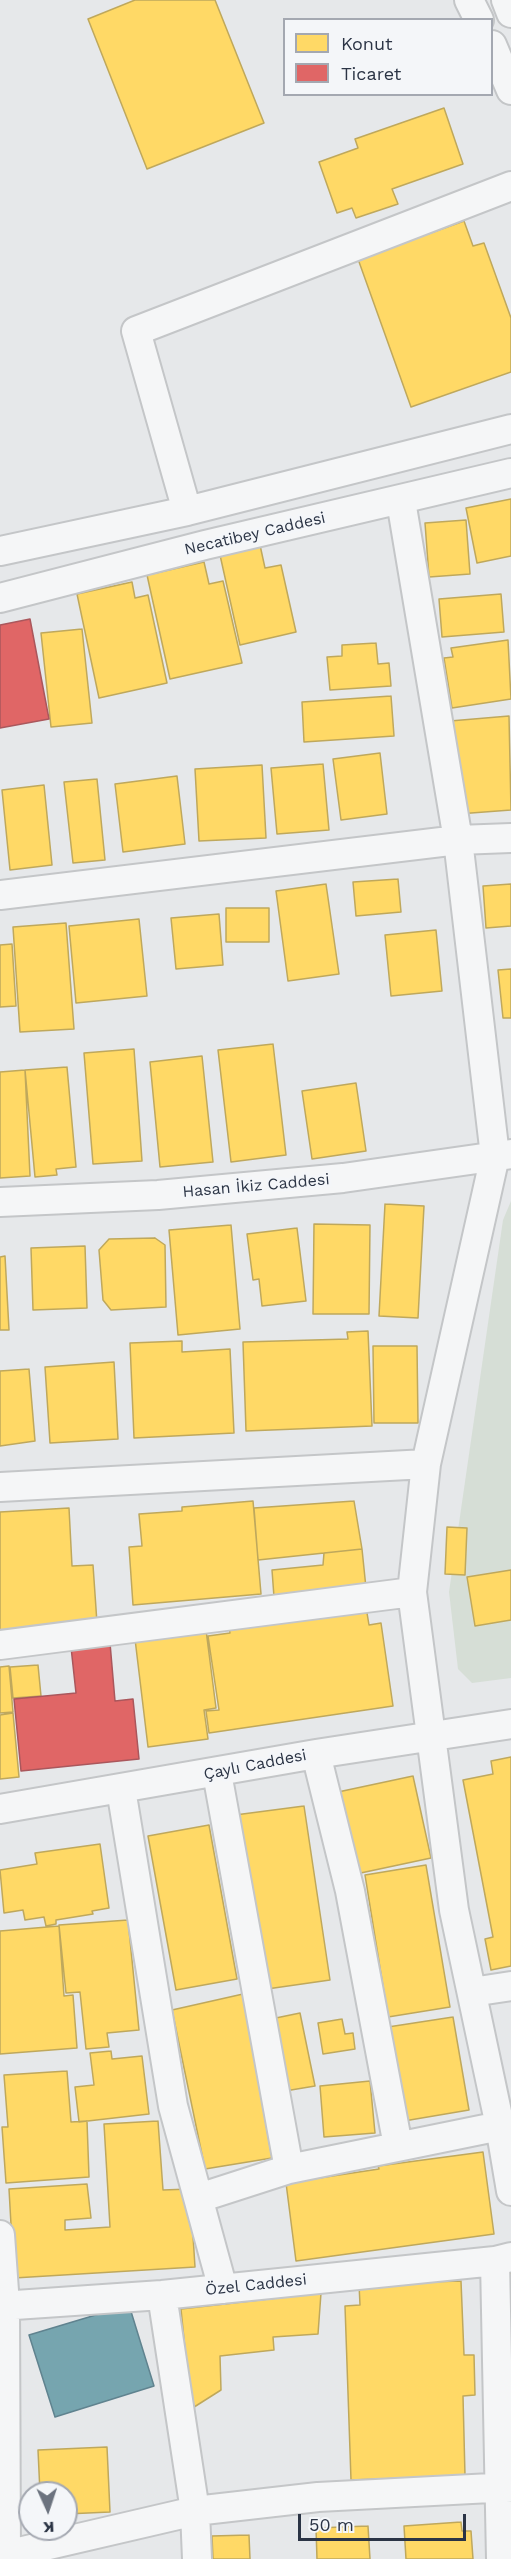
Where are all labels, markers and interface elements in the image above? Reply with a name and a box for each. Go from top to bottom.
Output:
legend [283,18,493,96]
text: Konut [341,33,393,54]
text: Ticaret [341,63,401,84]
street label: Necatibey Caddesi [183,508,327,560]
street label: Hasan İkiz Caddesi [182,1170,330,1202]
street label: Çaylı Caddesi [202,1746,308,1784]
street label: Özel Caddesi [204,2270,308,2300]
north arrow [18,2481,78,2541]
scale bar [301,2502,469,2540]
text: 50 m [309,2514,354,2535]
text: K [43,2518,55,2537]

